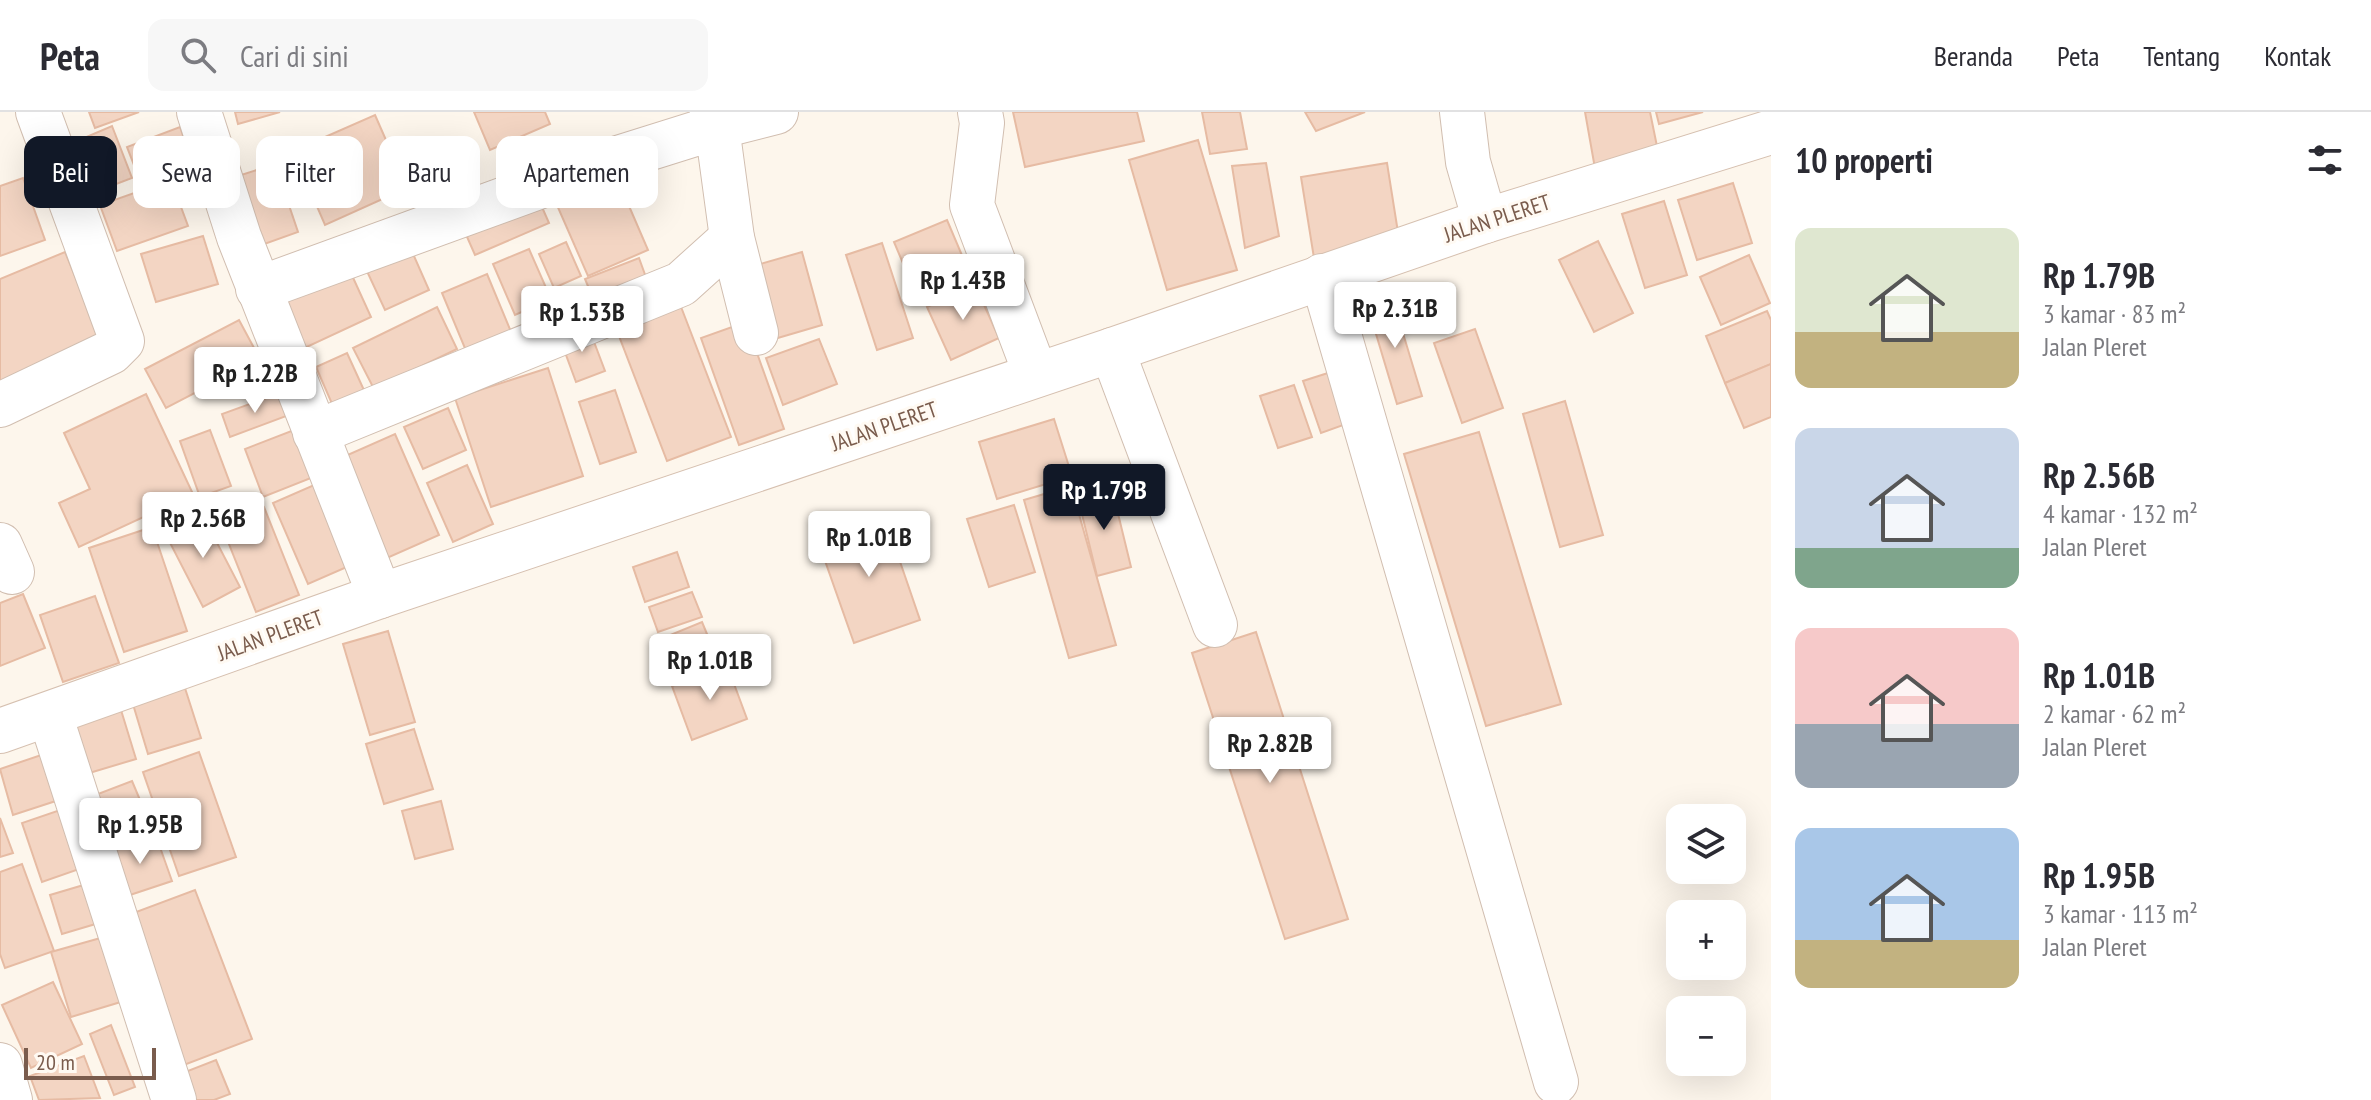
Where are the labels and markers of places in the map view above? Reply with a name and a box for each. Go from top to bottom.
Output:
pin: Rp 1.43B [880,254,1046,322]
pin: Rp 2.31B [1312,282,1478,350]
pin: Rp 1.53B [499,286,665,354]
pin: Rp 1.22B [172,347,338,415]
pin: Rp 1.79B [1021,464,1187,532]
pin: Rp 2.56B [120,492,286,560]
pin: Rp 1.01B [786,511,952,579]
pin: Rp 1.01B [627,634,793,702]
pin: Rp 2.82B [1187,717,1353,785]
pin: Rp 1.95B [57,798,223,866]

